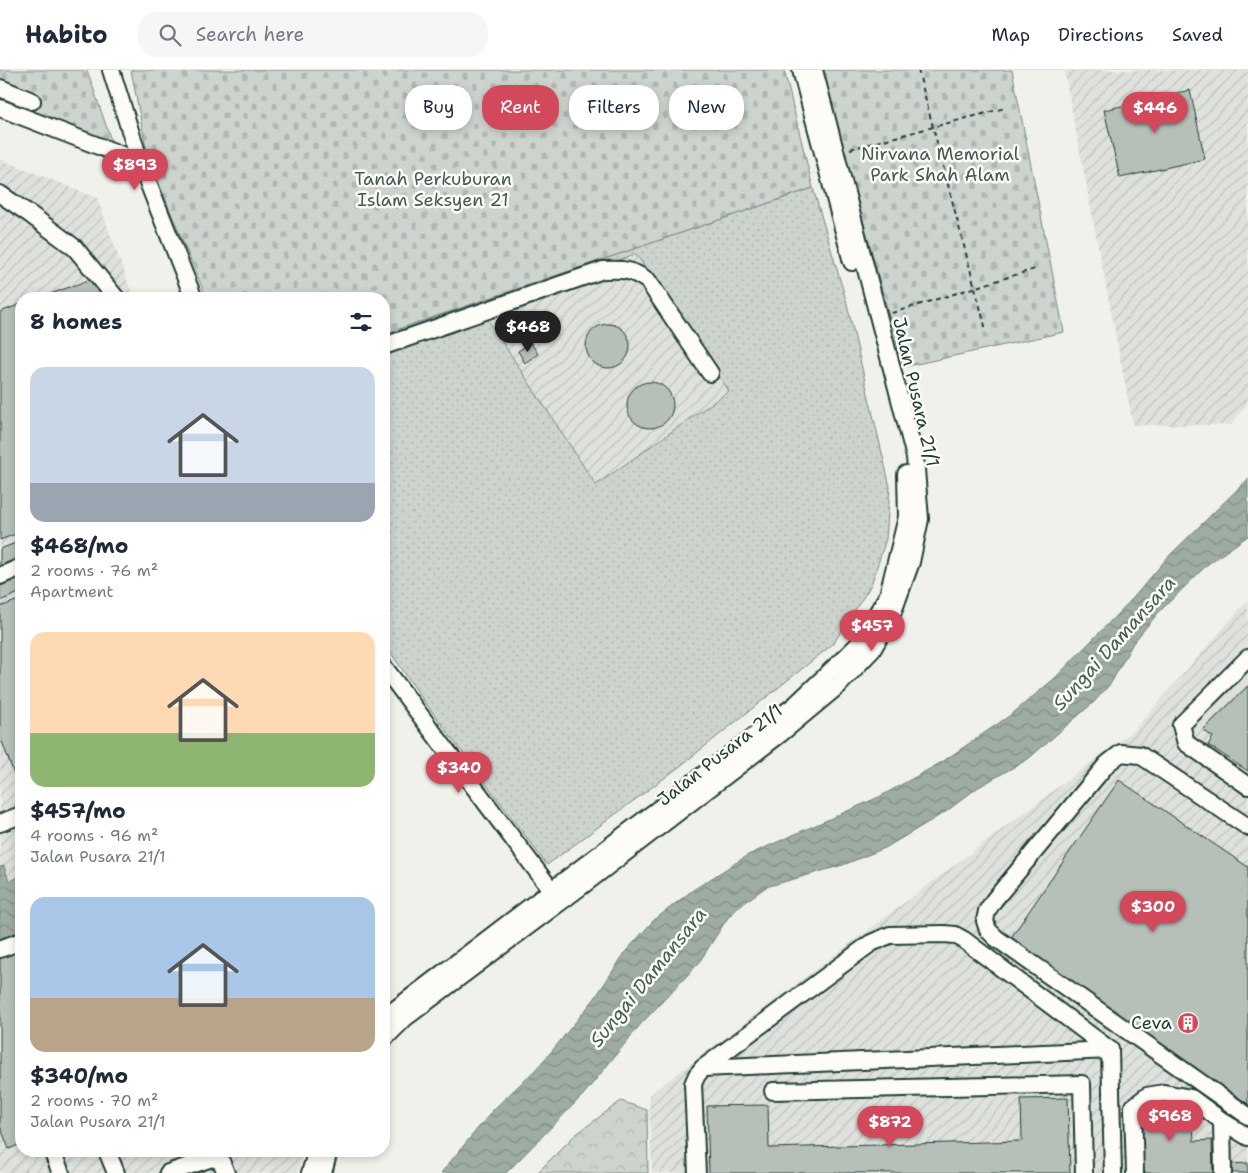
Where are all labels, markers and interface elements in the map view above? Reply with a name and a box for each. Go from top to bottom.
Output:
search box [138,12,488,57]
text: Habito [25,19,108,51]
icon: search [156,21,184,49]
text: Search here [196,22,304,47]
text: Map [992,23,1030,47]
text: Directions [1058,23,1144,47]
text: Saved [1172,23,1223,47]
chip: Buy [405,85,472,130]
chip: Rent [482,85,559,130]
chip: Filters [569,85,659,130]
chip: New [669,85,744,130]
pin: $446 [1125,92,1185,134]
text: $446 [1133,97,1177,118]
park label: Nirvana Memorial Park Shah Alam [861,142,1020,187]
pin: $893 [105,148,165,191]
text: $893 [113,154,157,175]
park label: Tanah Perkuburan Islam Seksyen 21 [354,167,512,212]
text: 8 homes [30,308,122,336]
icon: filters [347,308,375,336]
pin: $468 [498,310,558,353]
street label: Jalan Pusara 21/1 [887,315,945,469]
text: $468 [506,316,550,337]
icon: home [158,400,248,490]
text: $468/mo [30,532,128,560]
text: 2 rooms · 76 m² [30,560,158,581]
water label: Sungai Damansara [1047,570,1181,716]
text: Apartment [30,581,113,602]
pin: $457 [842,610,902,652]
text: $457 [851,615,893,636]
icon: home [158,665,248,755]
street label: Jalan Pusara 21/1 [652,699,788,811]
pin: $340 [429,752,489,794]
text: $340 [437,757,481,778]
text: $457/mo [30,797,126,825]
text: 4 rooms · 96 m² [30,825,158,846]
text: Jalan Pusara 21/1 [30,846,166,867]
pin: $300 [1123,890,1183,933]
text: $300 [1131,896,1175,917]
water label: Sungai Damansara [584,902,712,1052]
icon: home [158,930,248,1020]
place label: Ceva [1131,1011,1172,1035]
building icon: Ceva [1176,1011,1200,1035]
text: $340/mo [30,1062,128,1090]
text: 2 rooms · 70 m² [30,1090,158,1111]
pin: $968 [1140,1100,1200,1142]
text: $968 [1148,1105,1192,1126]
pin: $872 [860,1106,920,1148]
text: Jalan Pusara 21/1 [30,1111,166,1132]
text: $872 [868,1111,912,1132]

